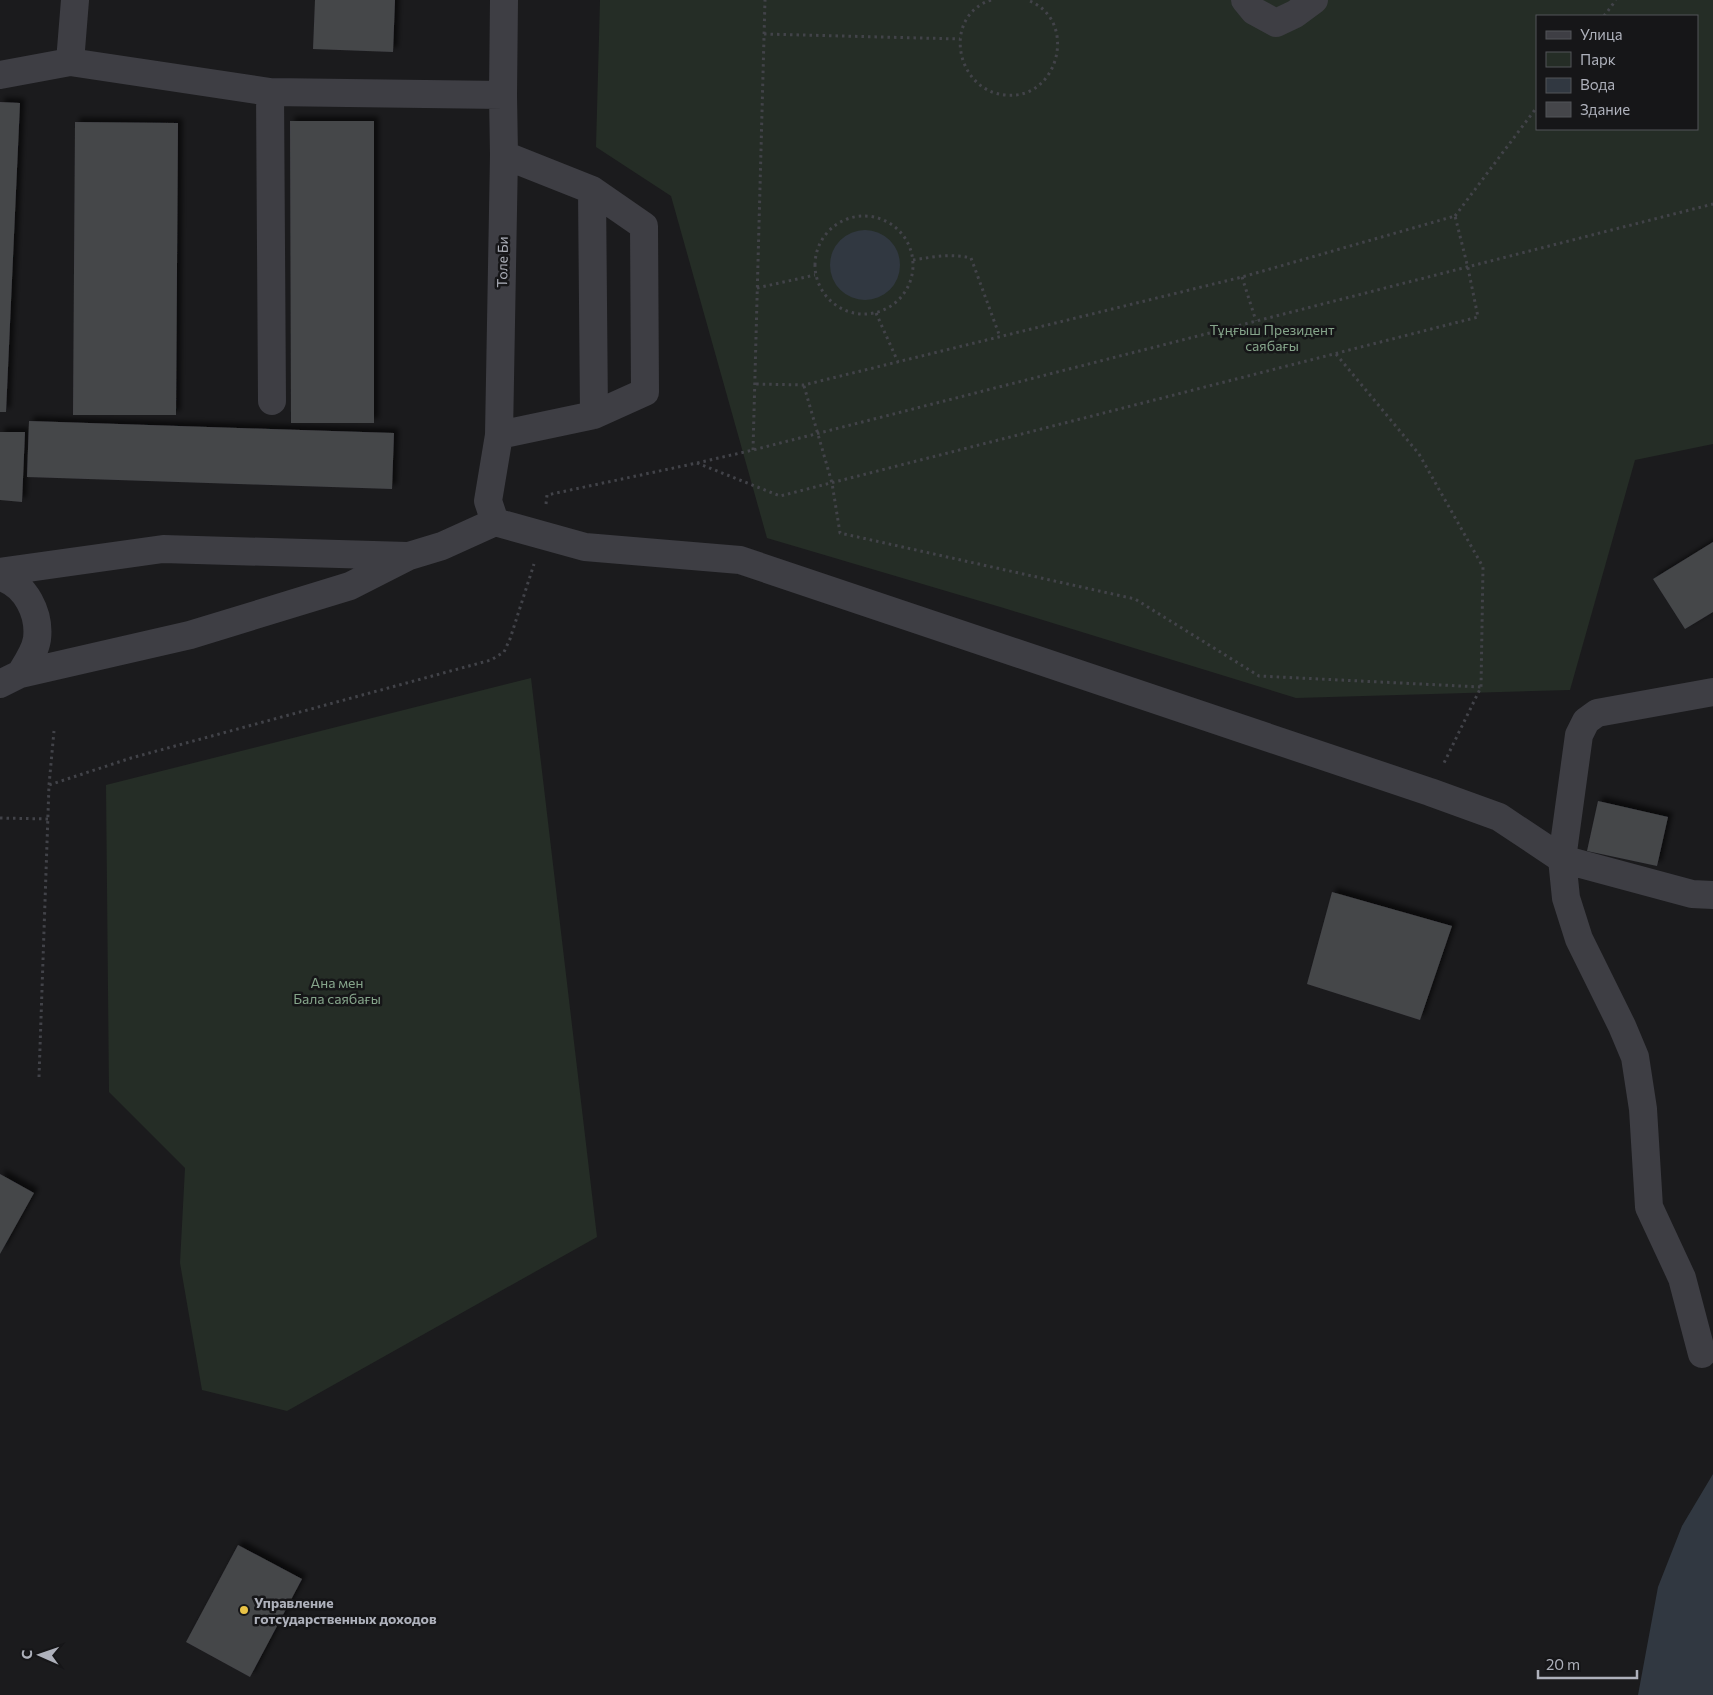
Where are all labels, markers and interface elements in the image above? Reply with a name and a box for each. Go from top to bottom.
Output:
legend [1536,15,1698,130]
text: Улица [1580,25,1622,43]
text: Парк [1580,50,1616,68]
text: Вода [1580,75,1615,93]
text: Здание [1580,100,1630,118]
street label: Толе Би [493,236,511,288]
park label: Тұңғыш Президент саябағы [1209,321,1335,354]
park label: Ана мен Бала саябағы [293,974,381,1007]
place label: Управление готсударственных доходов [254,1594,437,1627]
marker: Управление готсударственных доходов [238,1604,250,1616]
north arrow [15,1630,65,1680]
scale bar [1538,1648,1637,1680]
text: С [18,1649,35,1660]
text: 20 m [1546,1655,1580,1673]

